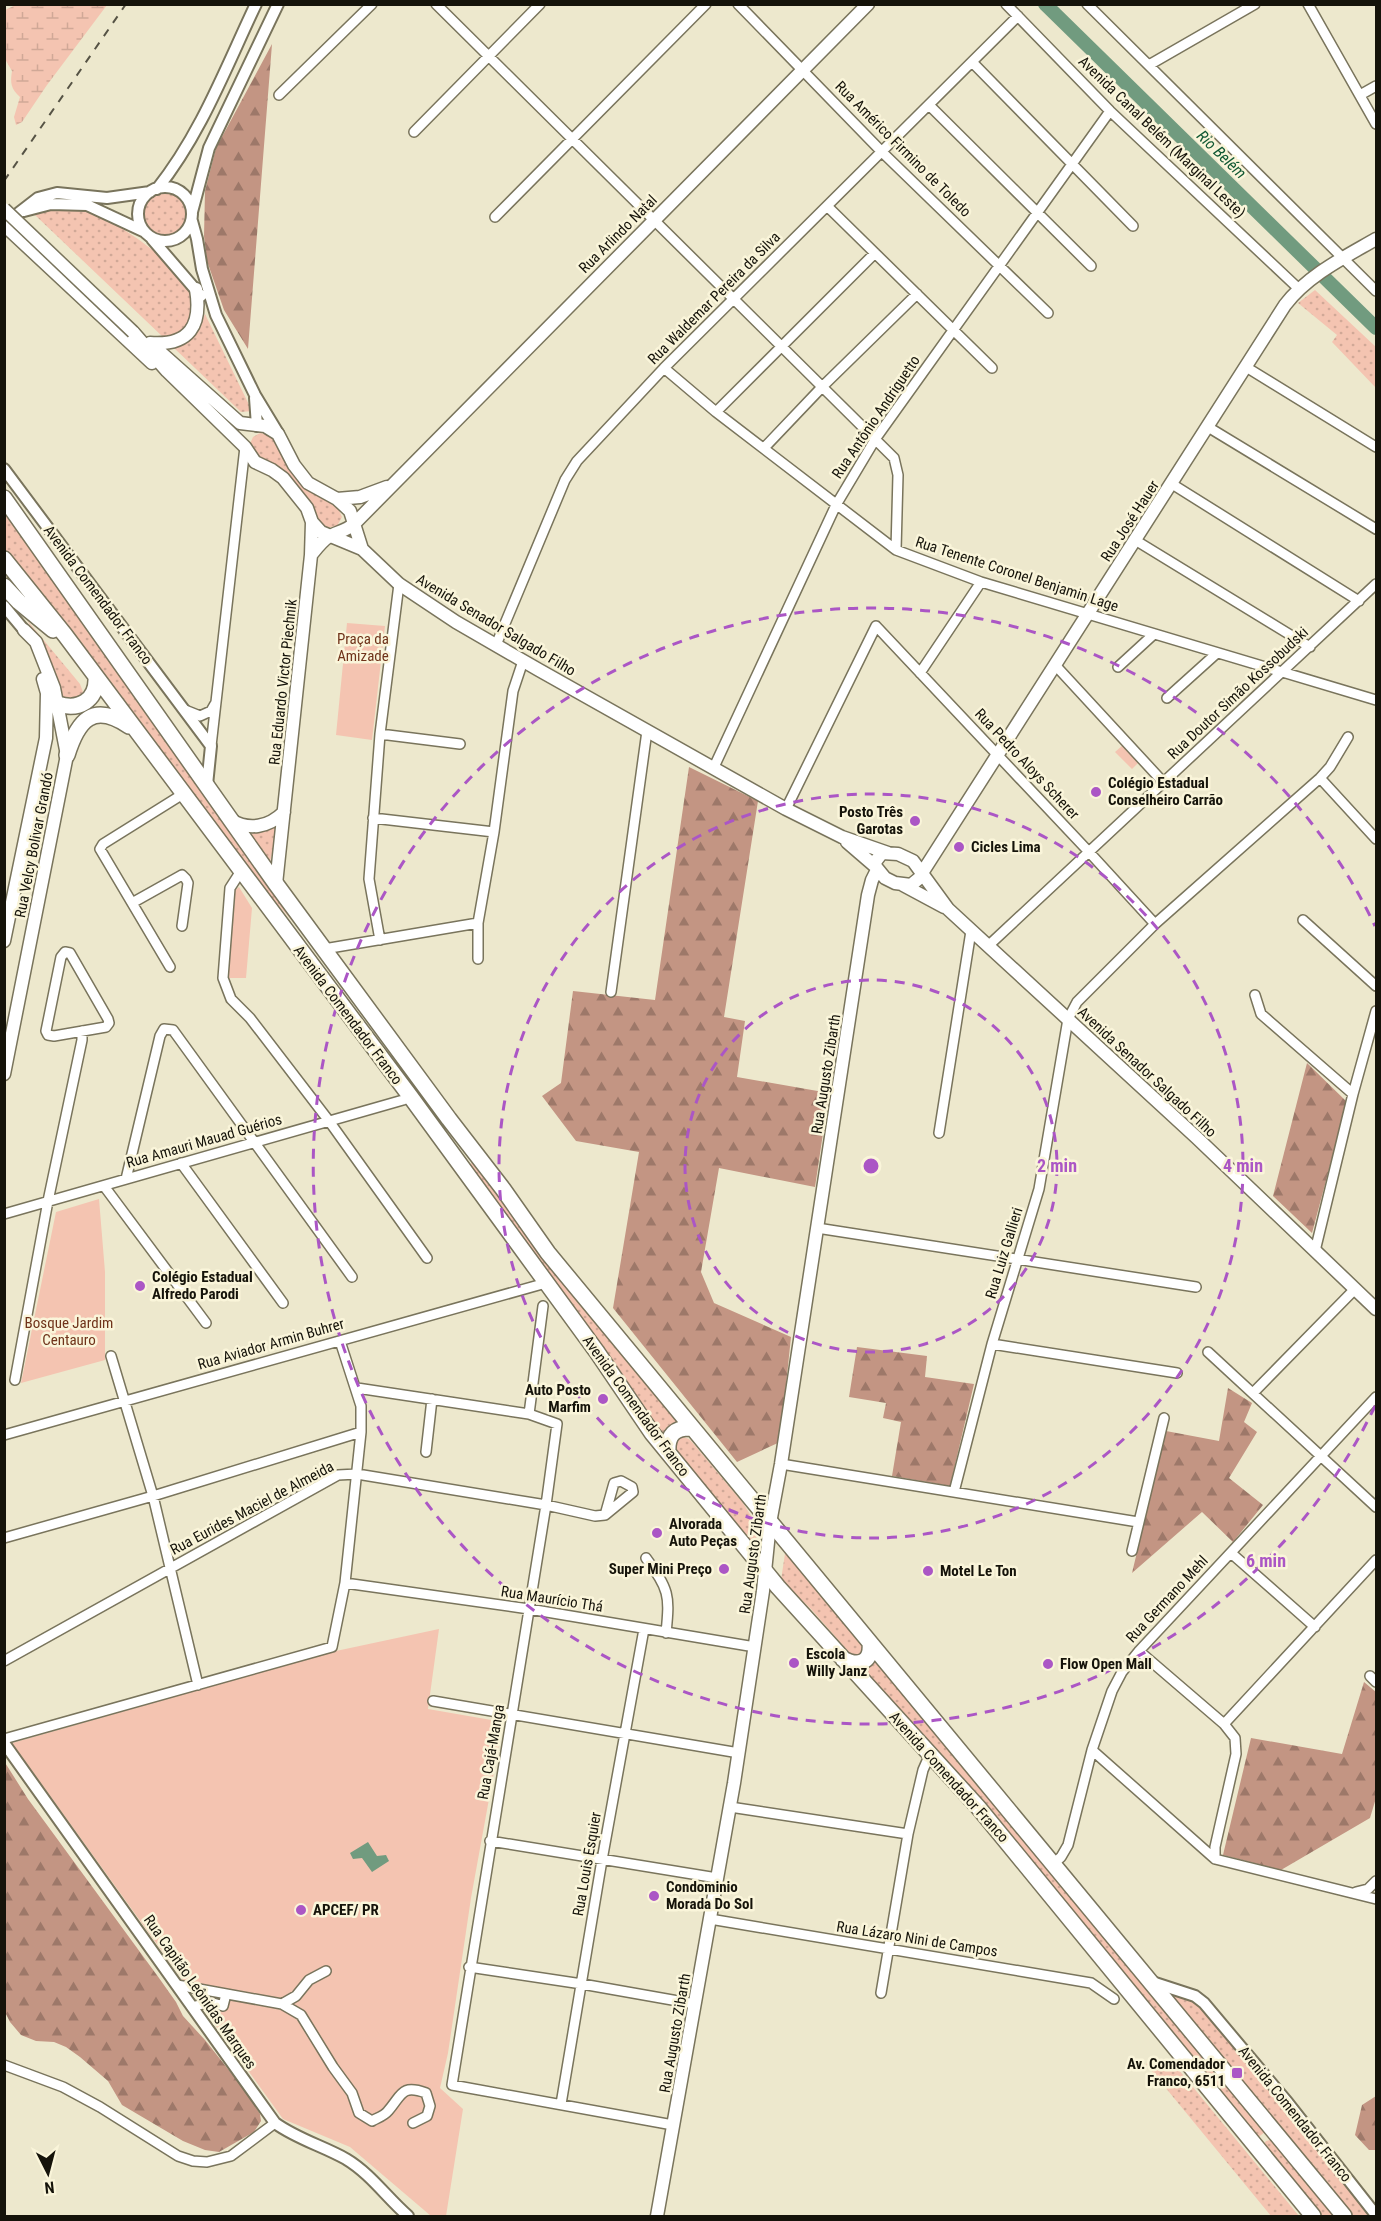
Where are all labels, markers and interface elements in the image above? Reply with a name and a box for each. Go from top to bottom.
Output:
street label: Avenida Canal Belém (Marginal Leste) [1075,52,1249,222]
street label: Rua Américo Firmino de Toledo [831,77,975,221]
water label: Rio Belém [1193,126,1250,183]
street label: Rua Arlindo Natal [575,191,661,277]
street label: Rua Waldemar Pereira da Silva [644,228,784,368]
street label: Rua Antônio Andriguetto [828,352,924,482]
street label: Rua José Hauer [1097,477,1163,565]
street label: Avenida Comendador Franco [40,522,156,668]
street label: Rua Tenente Coronel Benjamin Lage [913,533,1121,615]
street label: Avenida Senador Salgado Filho [413,570,579,680]
street label: Rua Eduardo Victor Piechnik [265,598,301,766]
street label: Rua Doutor Simão Kossobudski [1164,623,1312,763]
park label: Praça da Amizade [337,630,389,665]
street label: Rua Pedro Aloys Scherer [971,705,1083,823]
street label: Rua Velcy Bolivar Grandó [11,771,57,919]
place label: Colégio Estadual Conselheiro Carrão [1108,774,1223,809]
marker: Colégio Estadual Conselheiro Carrão [1089,785,1103,799]
place label: Posto Três Garotas [839,803,903,838]
marker: Posto Três Garotas [908,814,922,828]
place label: Cicles Lima [971,838,1041,856]
marker: Cicles Lima [952,840,966,854]
street label: Avenida Comendador Franco [290,942,406,1088]
street label: Avenida Senador Salgado Filho [1074,1003,1220,1141]
street label: Rua Augusto Zibarth [808,1013,844,1135]
street label: Rua Amauri Mauad Guérios [124,1110,284,1172]
text: 2 min [1037,1155,1077,1176]
text: 4 min [1223,1155,1263,1176]
centre of rings [861,1156,881,1176]
street label: Rua Luiz Gallieri [982,1205,1026,1301]
place label: Colégio Estadual Alfredo Parodi [152,1268,253,1303]
marker: Colégio Estadual Alfredo Parodi [133,1279,147,1293]
park label: Bosque Jardim Centauro [25,1314,113,1349]
street label: Rua Aviador Armin Buhrer [196,1314,347,1374]
street label: Avenida Comendador Franco [579,1332,693,1480]
place label: Auto Posto Marfim [525,1381,591,1416]
marker: Auto Posto Marfim [596,1392,610,1406]
street label: Rua Eurides Maciel de Almeida [167,1457,337,1559]
street label: Rua Augusto Zibarth [736,1493,770,1615]
place label: Alvorada Auto Peças [669,1515,737,1550]
marker: Alvorada Auto Peças [650,1526,664,1540]
text: 6 min [1246,1550,1286,1571]
street label: Rua Germano Mehl [1122,1552,1212,1646]
place label: Super Mini Preço [609,1560,712,1578]
marker: Super Mini Preço [717,1562,731,1576]
place label: Motel Le Ton [940,1562,1017,1580]
marker: Motel Le Ton [921,1564,935,1578]
street label: Rua Maurício Thá [500,1582,604,1616]
place label: Escola Willy Janz [806,1645,868,1680]
place label: Flow Open Mall [1060,1655,1152,1673]
marker: Escola Willy Janz [787,1656,801,1670]
marker: Flow Open Mall [1041,1657,1055,1671]
street label: Rua Cajá-Manga [474,1703,508,1801]
street label: Avenida Comendador Franco [885,1708,1013,1846]
street label: Rua Louis Esquier [569,1810,605,1918]
place label: Condominio Morada Do Sol [666,1878,753,1913]
marker: Condominio Morada Do Sol [647,1889,661,1903]
place label: APCEF/ PR [313,1901,379,1919]
marker: APCEF/ PR [294,1903,308,1917]
street label: Rua Capitão Leônidas Marques [140,1912,260,2073]
street label: Rua Lázaro Nini de Campos [835,1917,999,1961]
street label: Rua Augusto Zibarth [656,1972,694,2094]
street label: Avenida Comendador Franco [1235,2042,1355,2186]
place label: Av. Comendador Franco, 6511 [1127,2055,1225,2090]
marker: Av. Comendador Franco, 6511 [1230,2066,1244,2080]
north arrow [18,2143,78,2203]
text: N [44,2177,55,2197]

